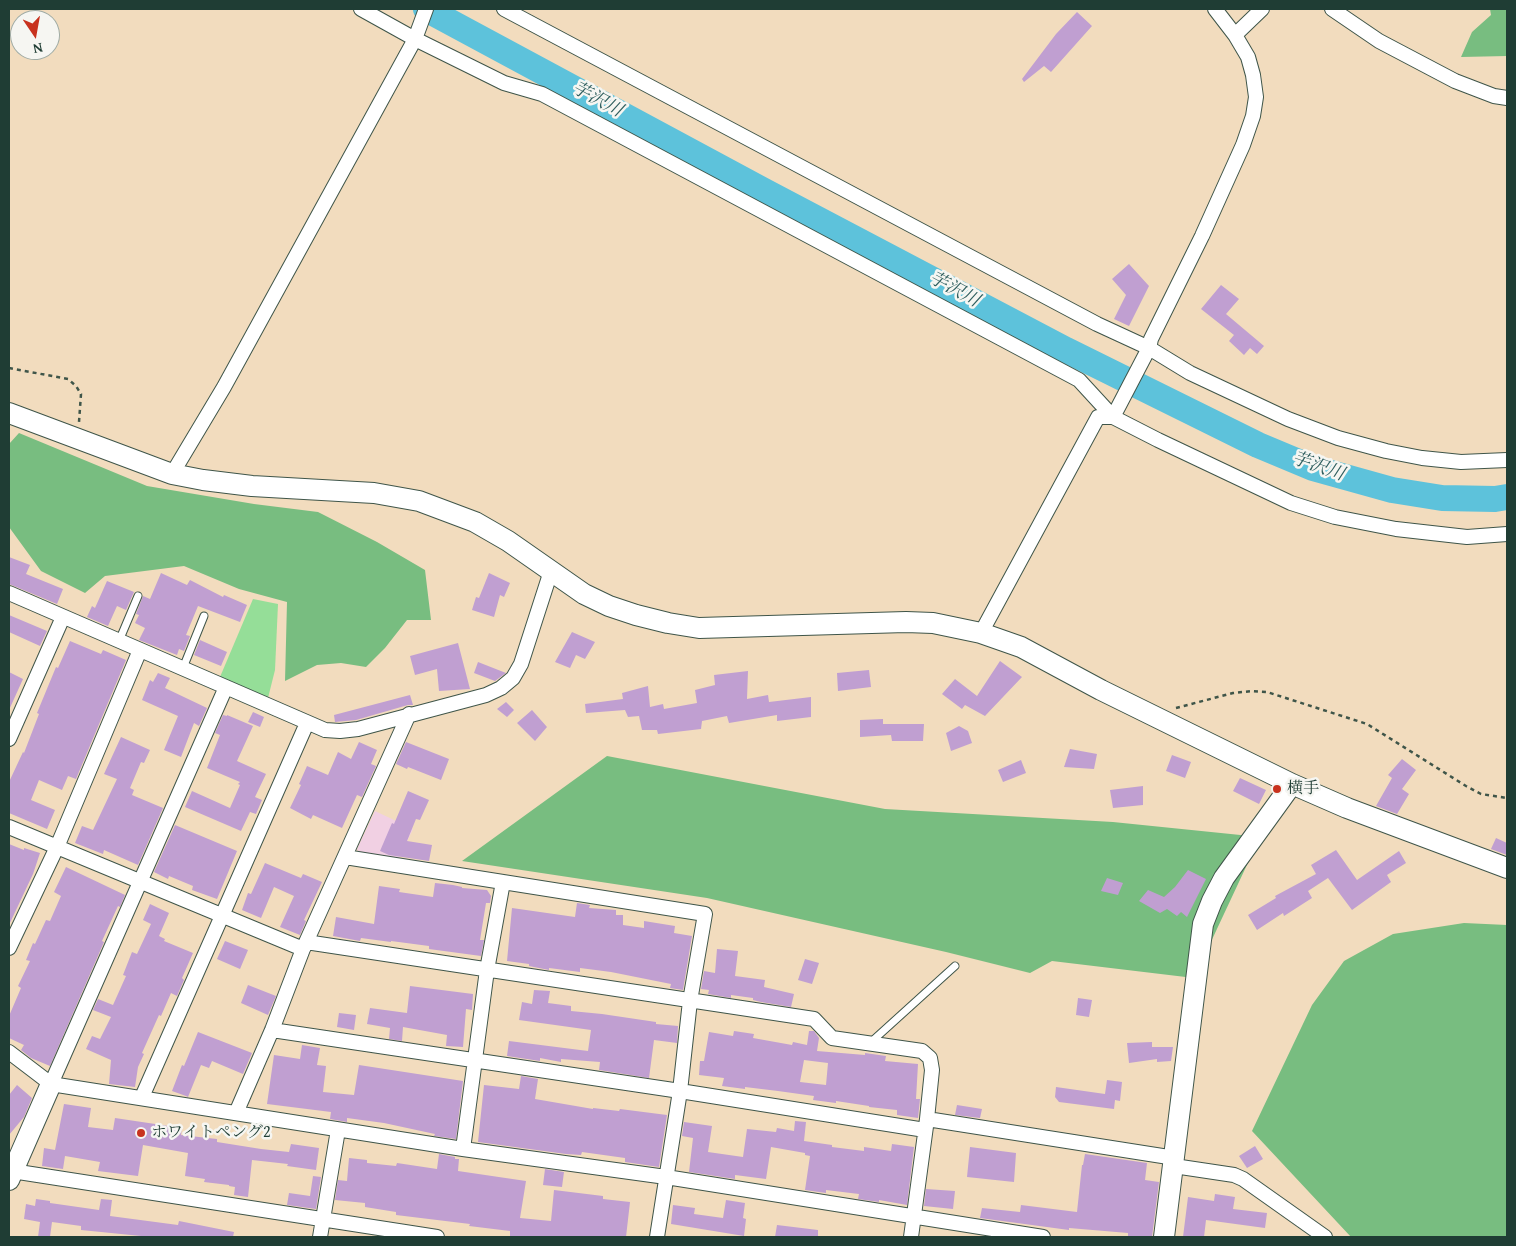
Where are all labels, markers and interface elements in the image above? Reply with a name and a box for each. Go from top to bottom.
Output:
north arrow [10,10,60,60]
text: N [31,38,45,59]
water label: 芋沢川 [568,78,626,122]
water label: 芋沢川 [925,268,983,312]
water label: 芋沢川 [1289,448,1347,486]
place label: 横手 [1287,779,1319,799]
marker: 横手 [1271,783,1283,795]
place label: ホワイトペング2 [151,1123,271,1143]
marker: ホワイトペング2 [135,1127,147,1139]

